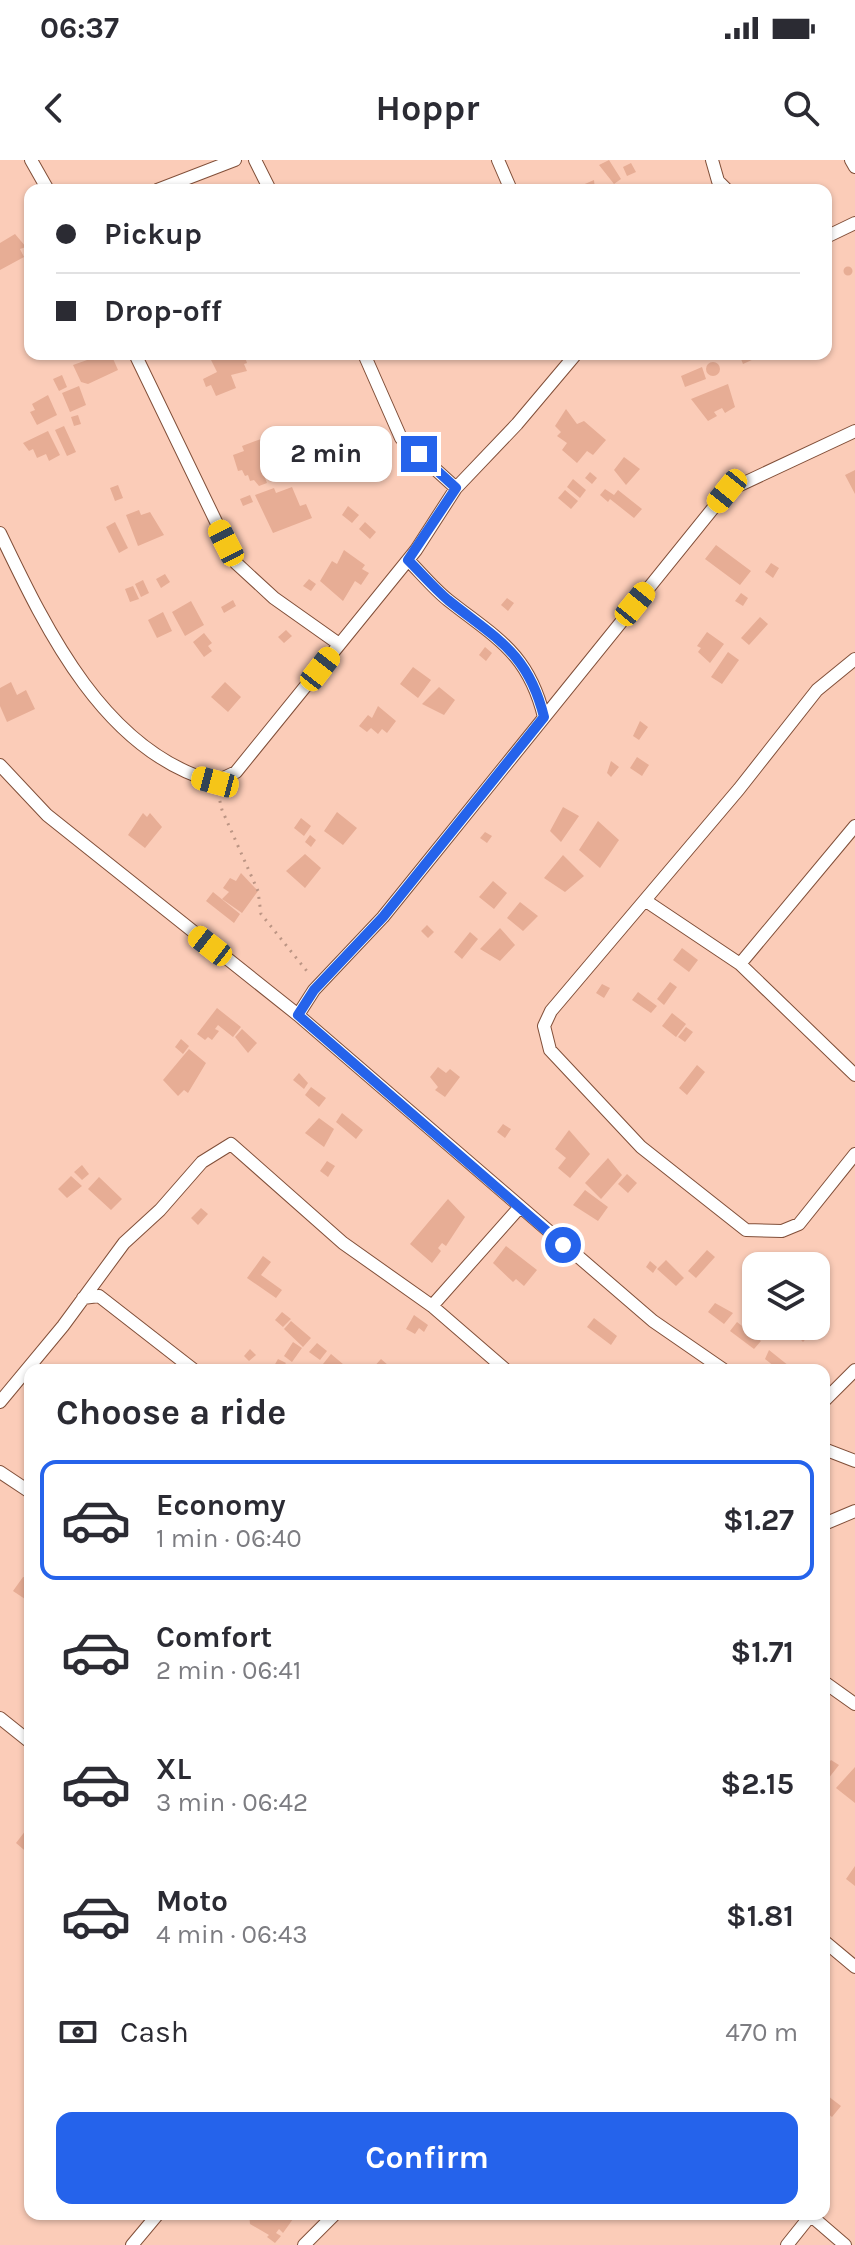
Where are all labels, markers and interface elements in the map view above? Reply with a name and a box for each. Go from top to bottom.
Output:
text: 06:37 [40,10,119,46]
icon: back [32,86,76,130]
icon: search [779,86,823,130]
text: Hoppr [376,87,479,129]
text: Pickup [104,216,202,252]
text: Drop-off [104,293,222,329]
callout: 2 min [259,426,391,482]
route end [401,436,437,472]
text: 2 min [290,438,362,469]
car [703,465,751,517]
car [204,516,248,570]
car [611,578,659,630]
car [296,643,344,695]
car [189,764,241,800]
car [184,922,236,970]
route start [545,1227,581,1263]
map controls [742,1252,830,1340]
button: layers [742,1252,830,1340]
text: Choose a ride [56,1391,286,1433]
icon: car [60,1484,132,1556]
text: Economy [156,1487,286,1523]
text: $1.27 [723,1502,794,1538]
text: 1 min · 06:40 [156,1523,302,1554]
icon: car [60,1616,132,1688]
text: Comfort [156,1619,272,1655]
text: $1.71 [731,1634,794,1670]
text: 2 min · 06:41 [156,1655,301,1686]
icon: car [60,1748,132,1820]
text: XL [156,1751,191,1787]
text: $2.15 [721,1766,794,1802]
text: 3 min · 06:42 [156,1787,308,1818]
icon: car [60,1880,132,1952]
text: Moto [156,1883,228,1919]
text: $1.81 [726,1898,794,1934]
text: 4 min · 06:43 [156,1919,308,1950]
icon: cash [56,2010,100,2054]
text: Cash [120,2014,189,2050]
text: 470 m [725,2017,798,2048]
button: Confirm [56,2112,798,2204]

